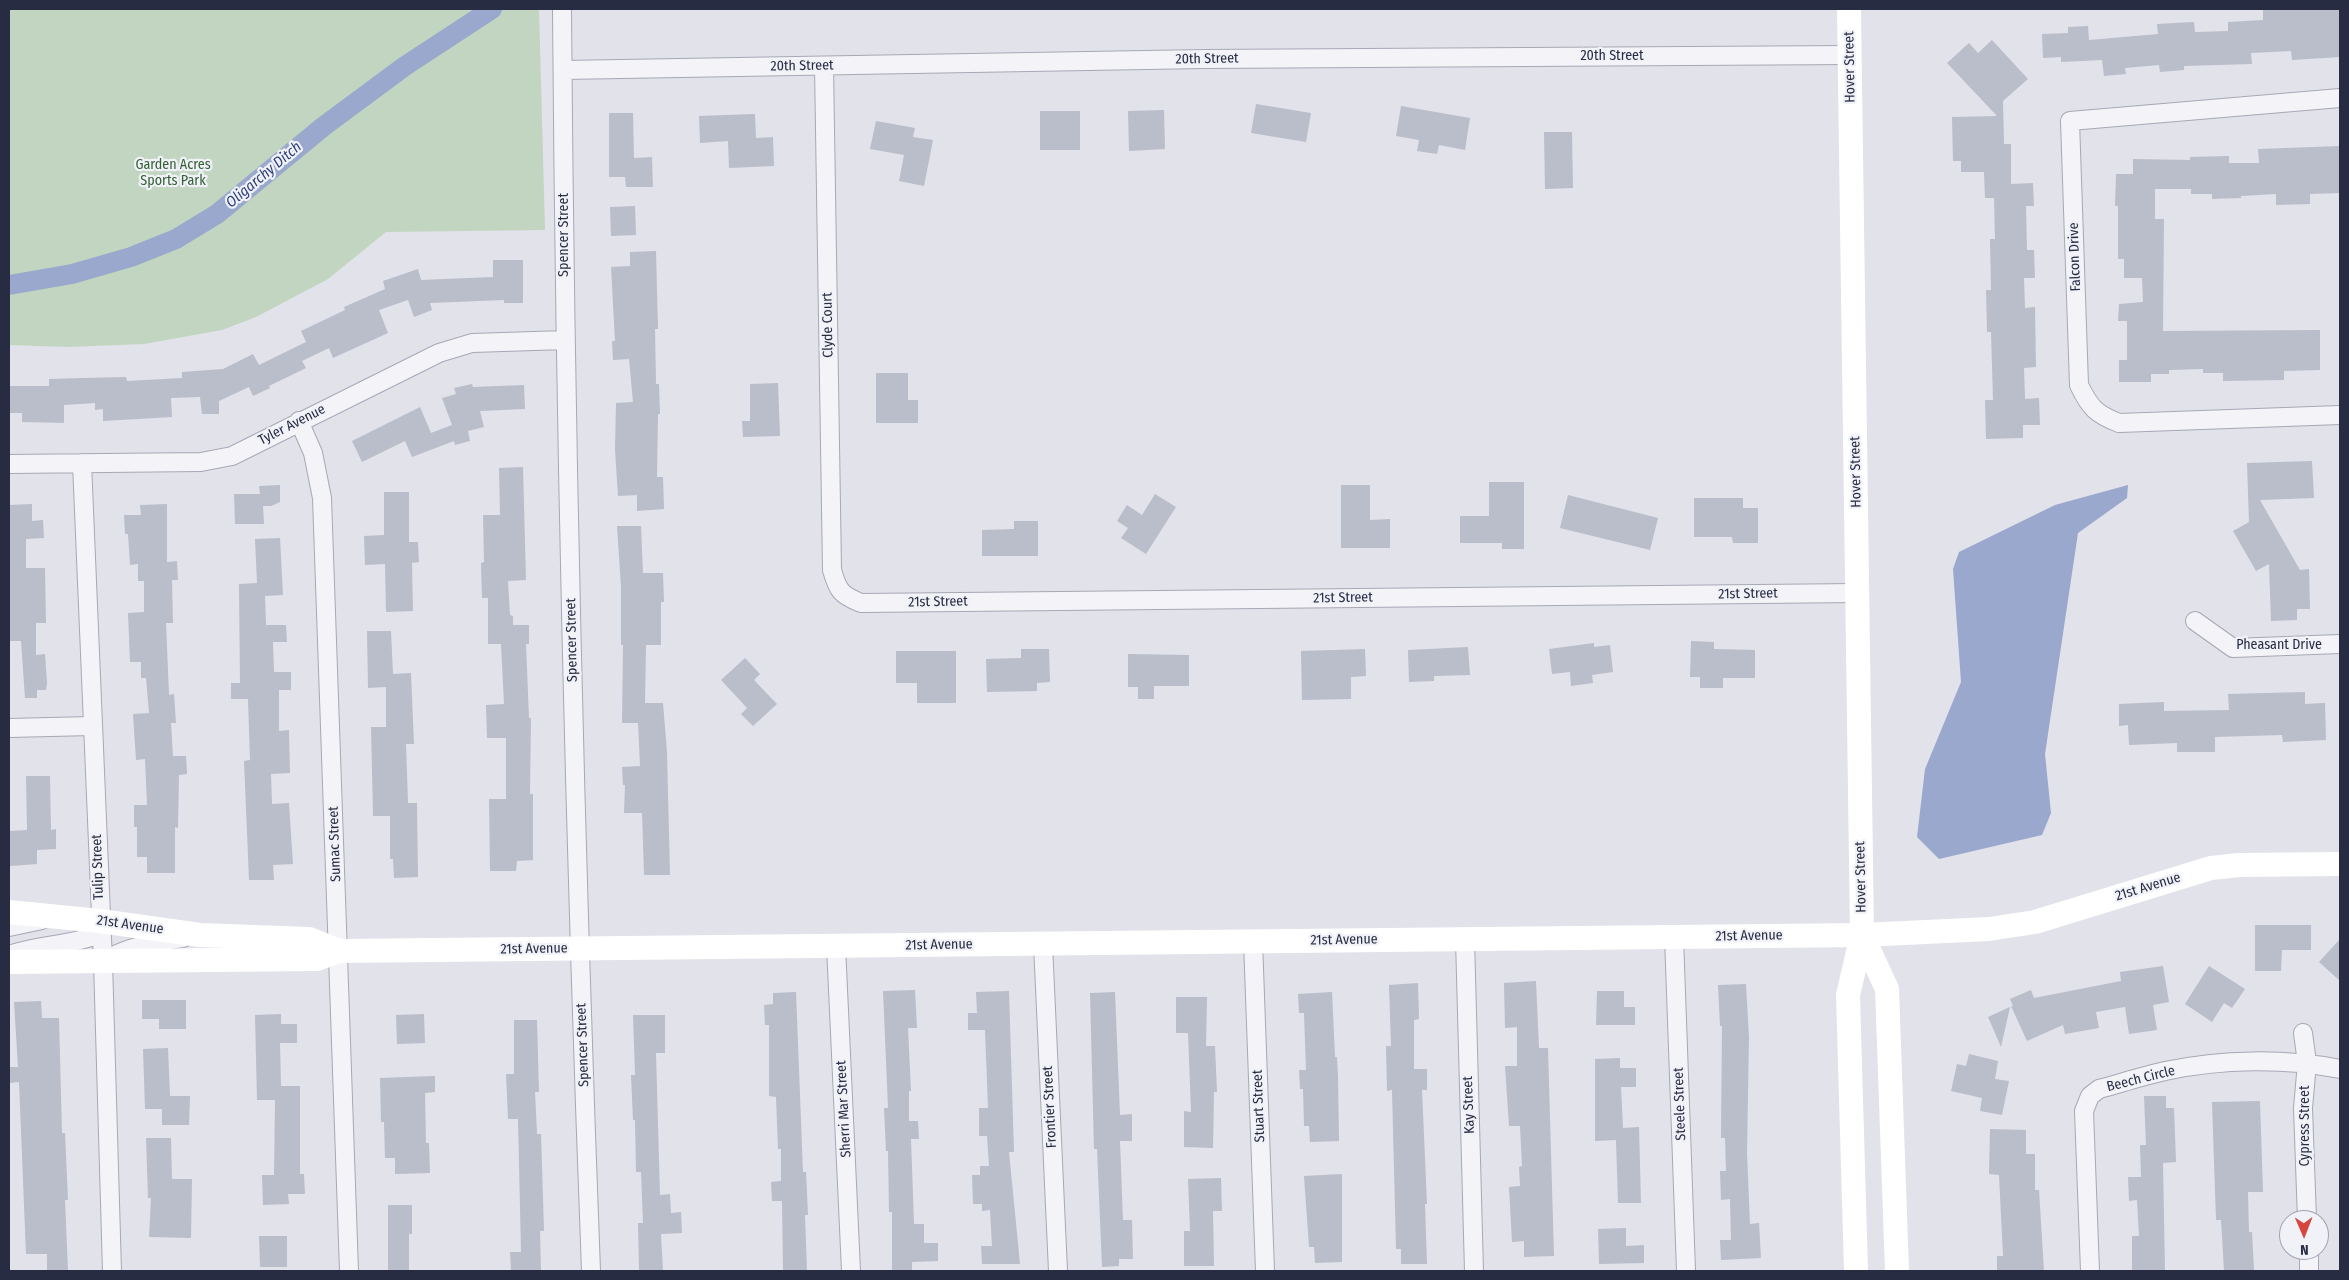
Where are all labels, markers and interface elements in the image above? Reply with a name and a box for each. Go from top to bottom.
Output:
street label: Hover Street [1841,31,1859,103]
street label: 20th Street [1580,48,1644,64]
street label: 20th Street [1175,50,1239,68]
street label: 20th Street [770,57,834,75]
water label: Oligarchy Ditch [223,138,305,212]
park label: Garden Acres Sports Park [135,157,211,190]
street label: Spencer Street [556,193,572,277]
street label: Falcon Drive [2065,222,2085,292]
street label: Clyde Court [819,292,837,358]
street label: Tyler Avenue [256,401,328,449]
street label: Hover Street [1847,436,1865,508]
street label: 21st Street [1718,585,1778,603]
street label: 21st Street [1313,589,1373,607]
street label: 21st Street [908,593,968,611]
street label: Spencer Street [563,598,581,682]
street label: Pheasant Drive [2236,637,2322,653]
street label: Sumac Street [325,806,345,882]
street label: Tulip Street [88,834,108,900]
street label: Hover Street [1852,841,1870,913]
street label: 21st Avenue [2113,869,2183,905]
street label: 21st Avenue [96,912,164,938]
street label: 21st Avenue [1715,927,1783,945]
street label: 21st Avenue [1310,931,1378,949]
street label: 21st Avenue [905,936,973,954]
street label: 21st Avenue [500,940,568,958]
street label: Spencer Street [573,1003,593,1087]
street label: Sherri Mar Street [833,1060,855,1158]
street label: Beech Circle [2105,1062,2177,1096]
street label: Frontier Street [1039,1065,1061,1149]
street label: Steele Street [1670,1067,1690,1141]
street label: Stuart Street [1249,1069,1269,1143]
street label: Kay Street [1460,1076,1478,1134]
street label: Cypress Street [2297,1085,2313,1167]
north arrow [2279,1210,2329,1260]
text: N [2300,1241,2309,1258]

